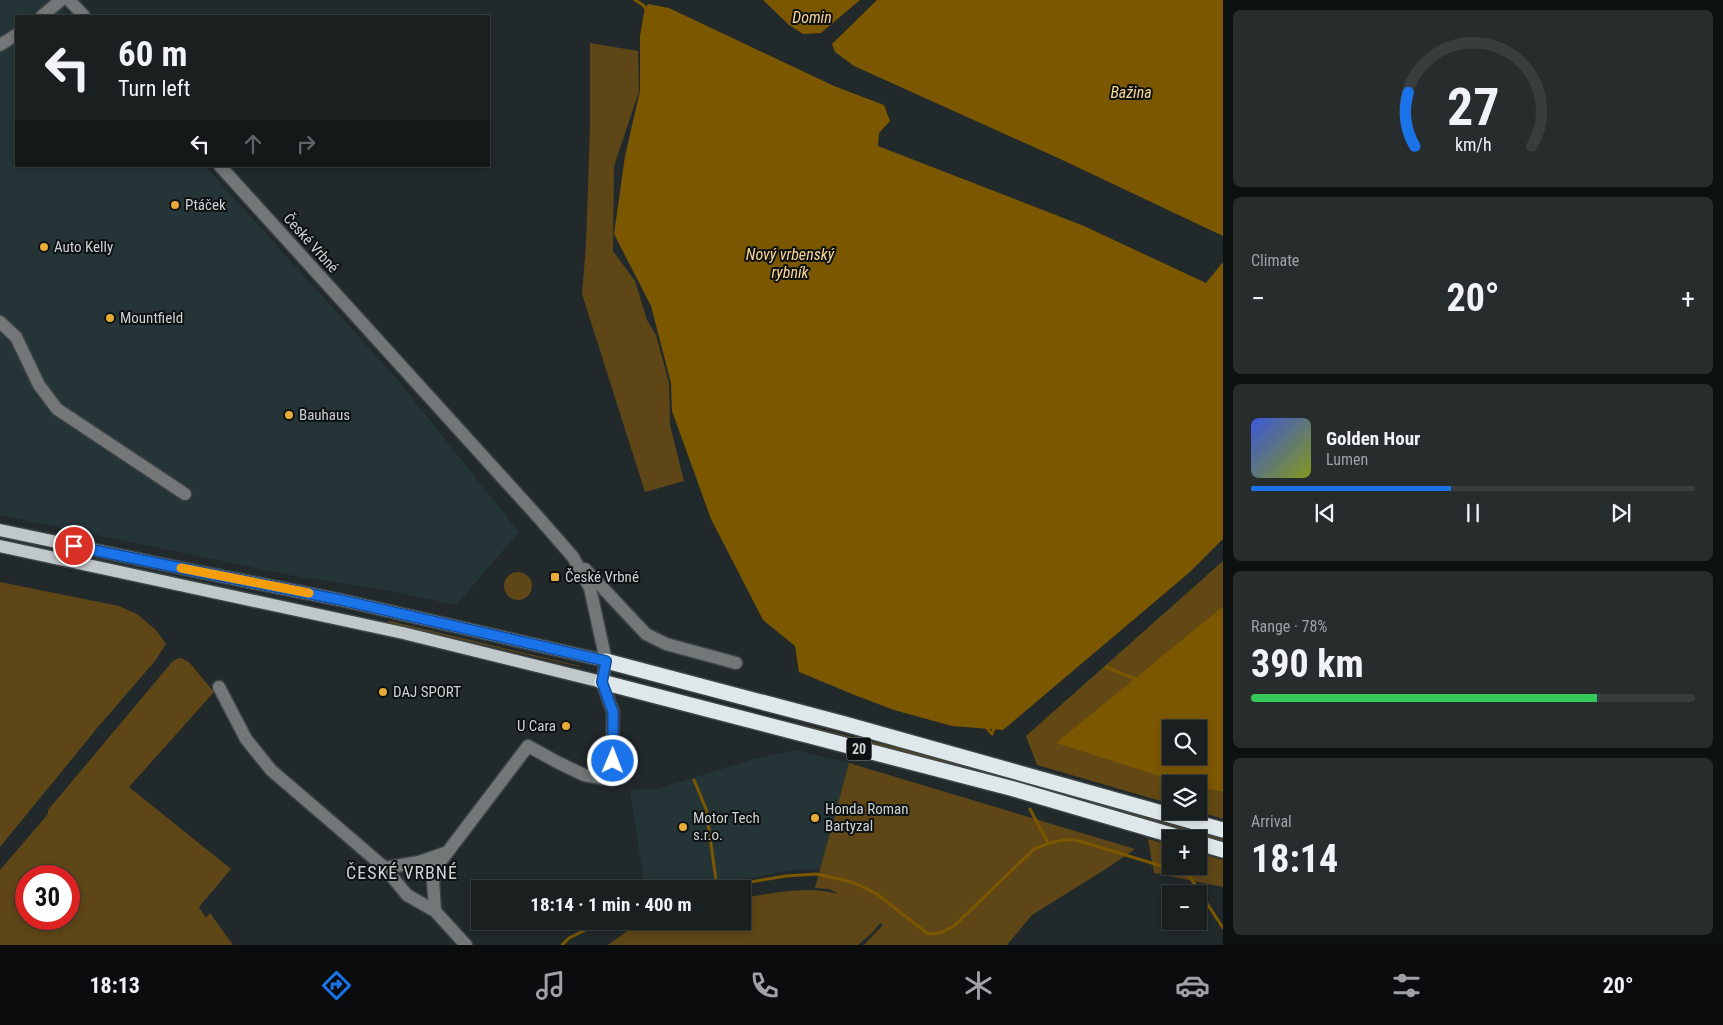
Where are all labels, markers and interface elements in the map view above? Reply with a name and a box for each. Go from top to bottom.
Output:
water label: Domin [792,8,832,27]
text: 60 m [118,34,187,75]
icon: left [35,35,100,100]
text: Turn left [118,76,190,101]
text: 27 [1447,77,1499,138]
water label: Bažina [1110,83,1152,102]
icon: left [186,130,214,158]
icon: ahead [239,130,267,158]
icon: right [292,130,320,158]
text: km/h [1455,134,1491,155]
place label: Ptáček [185,196,226,214]
marker: Ptáček [169,199,181,211]
street label: České Vrbné [280,210,342,276]
place label: Auto Kelly [54,238,113,256]
marker: Auto Kelly [38,241,50,253]
water label: Nový vrbenský rybník [746,245,836,282]
text: Climate [1251,251,1299,270]
text: 20° [1446,276,1500,320]
text: − [1251,282,1265,315]
text: + [1681,282,1695,315]
place label: Mountfield [120,309,183,327]
marker: Mountfield [104,312,116,324]
place label: Bauhaus [299,406,350,424]
marker: Bauhaus [283,409,295,421]
text: Golden Hour [1326,427,1420,450]
text: Lumen [1326,450,1368,469]
icon: previous [1311,499,1339,527]
icon: pause [1459,499,1487,527]
icon: next [1607,499,1635,527]
pin [53,525,95,567]
icon: arrive [60,532,88,560]
place label: České Vrbné [565,568,639,586]
marker: České Vrbné [549,571,561,583]
text: Range · 78% [1251,617,1327,636]
text: 390 km [1251,642,1364,686]
place label: DAJ SPORT [393,683,461,701]
marker: DAJ SPORT [377,686,389,698]
place label: U Cara [517,717,556,735]
marker: U Cara [560,720,572,732]
map controls [1162,720,1207,930]
button: search [1162,720,1207,765]
position arrow [586,734,638,786]
road number: 20 [846,738,872,761]
button: layers [1162,775,1207,820]
place label: Honda Roman Bartyzal [825,800,908,835]
place label: Motor Tech s.r.o. [693,809,760,844]
marker: Honda Roman Bartyzal [809,812,821,824]
text: Arrival [1251,812,1292,831]
marker: Motor Tech s.r.o. [677,821,689,833]
button: + [1162,830,1207,875]
text: 18:14 [1251,837,1338,881]
district label: ČESKÉ VRBNÉ [346,862,458,883]
speed limit sign: 30 [15,865,80,930]
button: − [1162,885,1207,930]
text: 18:14 · 1 min · 400 m [530,893,692,916]
icon: directions [319,968,354,1003]
icon: music [533,968,568,1003]
icon: phone [747,968,782,1003]
icon: climate [961,968,996,1003]
icon: car [1175,968,1210,1003]
icon: filters [1389,968,1424,1003]
text: 18:13 [89,973,140,998]
text: 20° [1603,973,1633,998]

